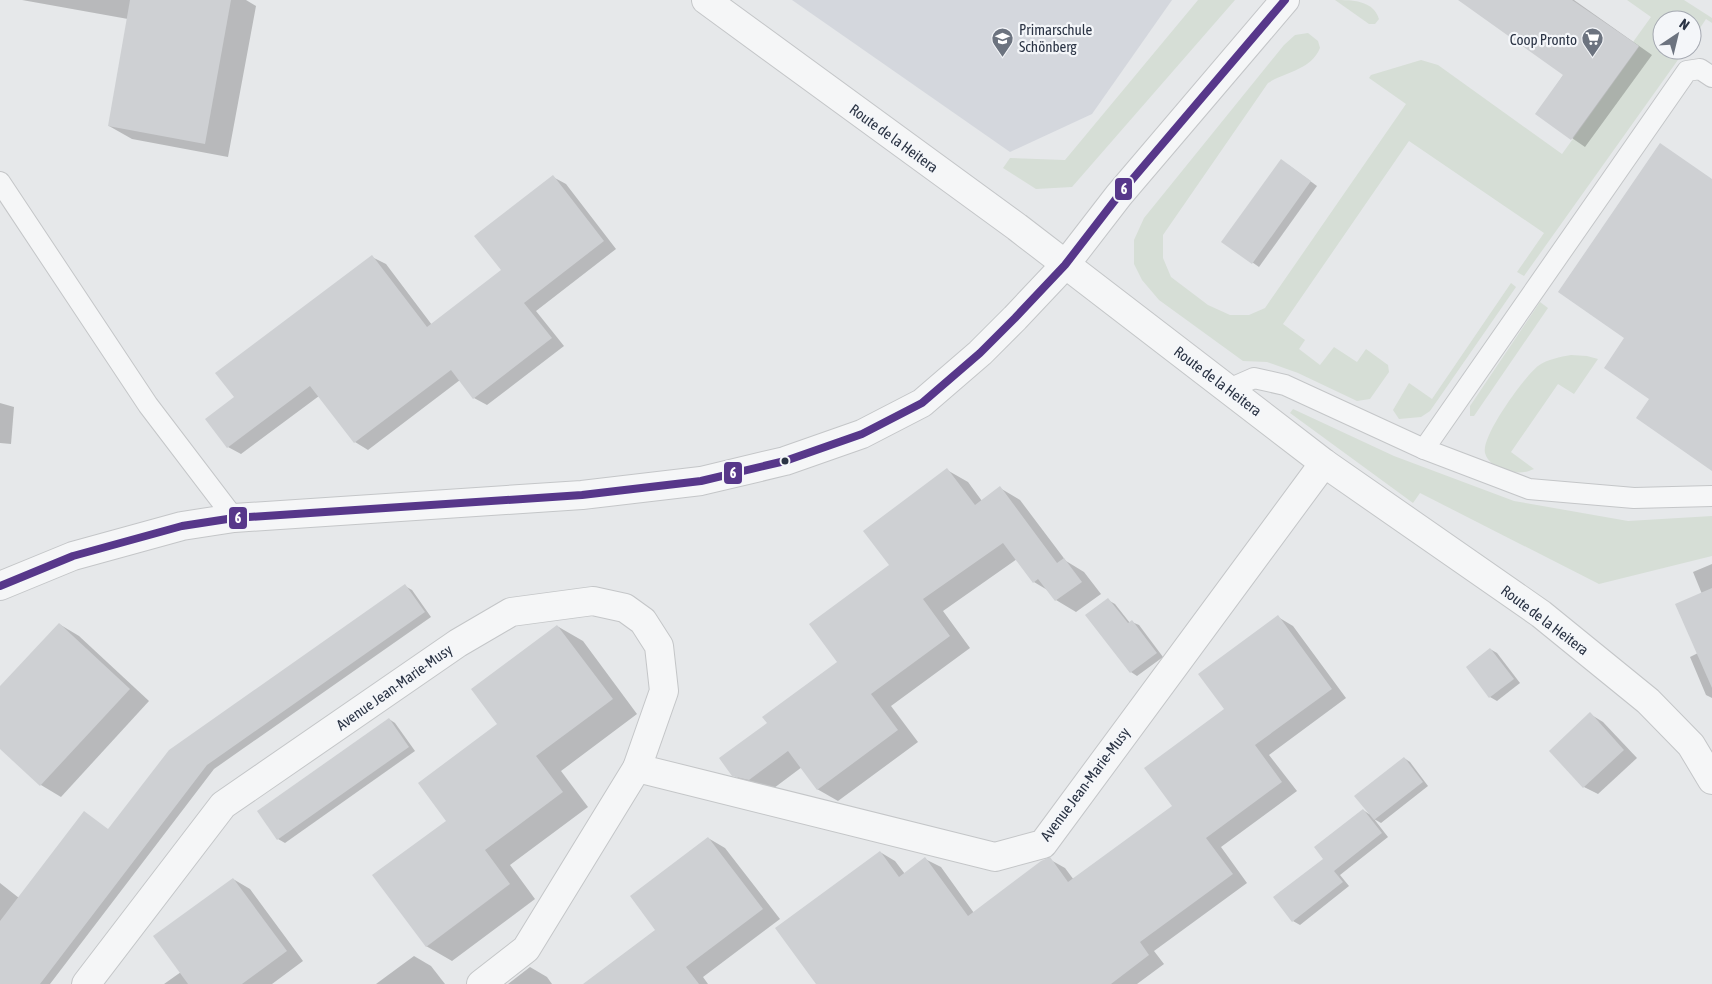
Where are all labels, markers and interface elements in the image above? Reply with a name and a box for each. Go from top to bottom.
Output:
north arrow [1652,10,1702,60]
text: N [1676,15,1692,33]
place label: Primarschule Schönberg [1019,21,1093,55]
school or university icon: Primarschule Schönberg [991,26,1015,57]
supermarket icon: Coop Pronto [1581,27,1605,58]
place label: Coop Pronto [1510,31,1577,48]
street label: Route de la Heitera [847,100,941,176]
line badge: 6 [1114,177,1133,201]
text: 6 [1121,181,1128,197]
street label: Route de la Heitera [1171,343,1265,419]
unlabelled marker [780,456,790,466]
line badge: 6 [723,461,743,485]
text: 6 [730,465,737,481]
line badge: 6 [228,506,248,530]
text: 6 [235,510,242,526]
street label: Route de la Heitera [1498,582,1592,658]
street label: Avenue Jean-Marie-Musy [333,641,455,733]
street label: Avenue Jean-Marie-Musy [1037,724,1133,844]

